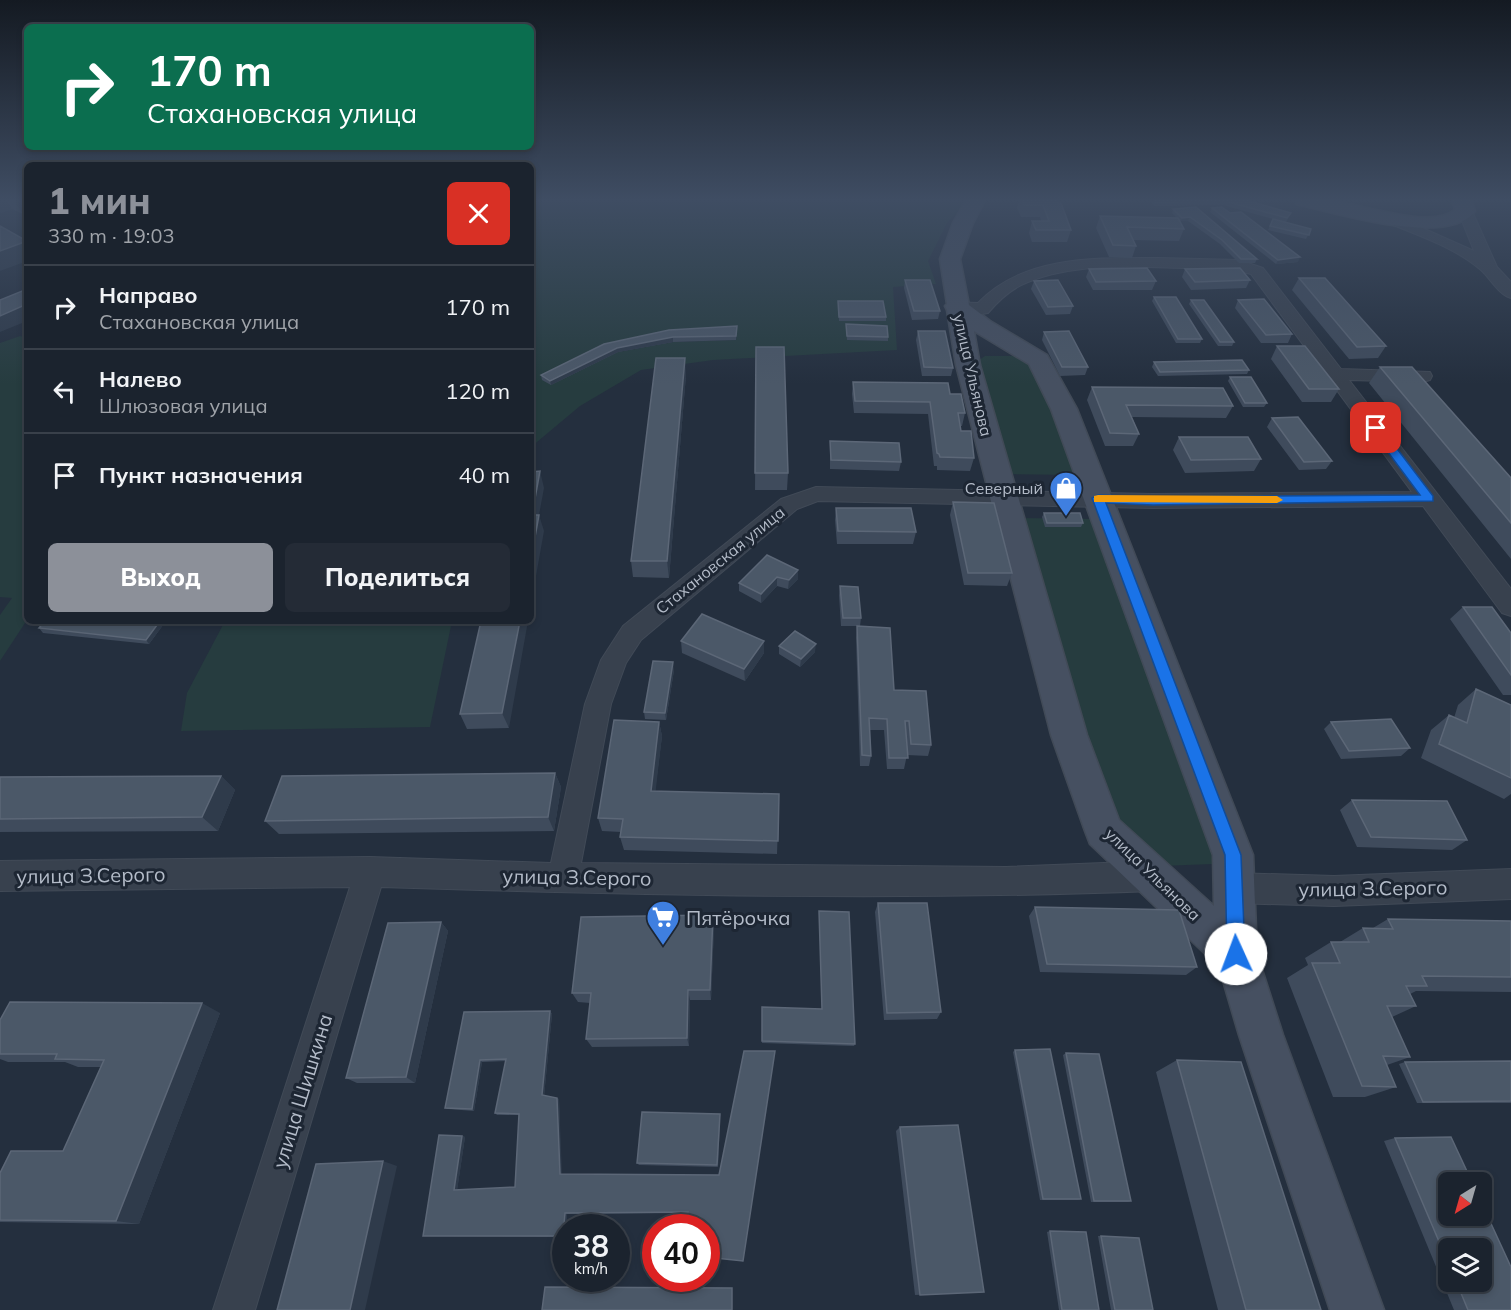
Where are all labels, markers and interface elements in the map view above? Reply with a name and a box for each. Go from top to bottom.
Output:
text: 170 m [147,44,272,97]
icon: right [48,48,126,126]
text: Стахановская улица [147,96,417,130]
text: 1 мин [48,178,151,223]
button: close [447,182,510,245]
text: 330 m · 19:03 [48,223,174,248]
text: Направо [99,281,197,309]
icon: right [48,291,81,324]
text: 170 m [445,293,510,321]
text: Стахановская улица [99,309,299,334]
street label: улица Ульянова [949,312,997,438]
text: Налево [99,365,182,393]
icon: left [48,375,81,408]
text: 120 m [445,377,510,405]
text: Шлюзовая улица [99,393,268,418]
pin [1350,402,1401,453]
icon: arrive [1359,411,1392,444]
icon: arrive [48,459,81,492]
text: Пункт назначения [99,461,303,489]
text: 40 m [459,461,510,489]
shop icon: Северный [1048,470,1084,517]
place label: Северный [965,478,1043,498]
street label: Стахановская улица [651,502,789,618]
button: Выход [48,543,273,612]
button: Поделиться [285,543,510,612]
street label: улица Ульянова [1101,823,1205,925]
street label: улица З.Серого [16,861,166,889]
street label: улица З.Серого [502,863,652,891]
street label: улица З.Серого [1298,874,1448,902]
supermarket icon: Пятёрочка [645,899,681,946]
place label: Пятёрочка [686,905,790,930]
position arrow [1204,922,1268,986]
street label: улица Шишкина [267,1011,337,1171]
north arrow [1438,1172,1492,1226]
map controls [1438,1172,1492,1292]
speed limit sign: 40 [642,1214,720,1292]
text: 38 [573,1227,609,1265]
button: layers [1438,1238,1492,1292]
text: km/h [574,1259,608,1278]

